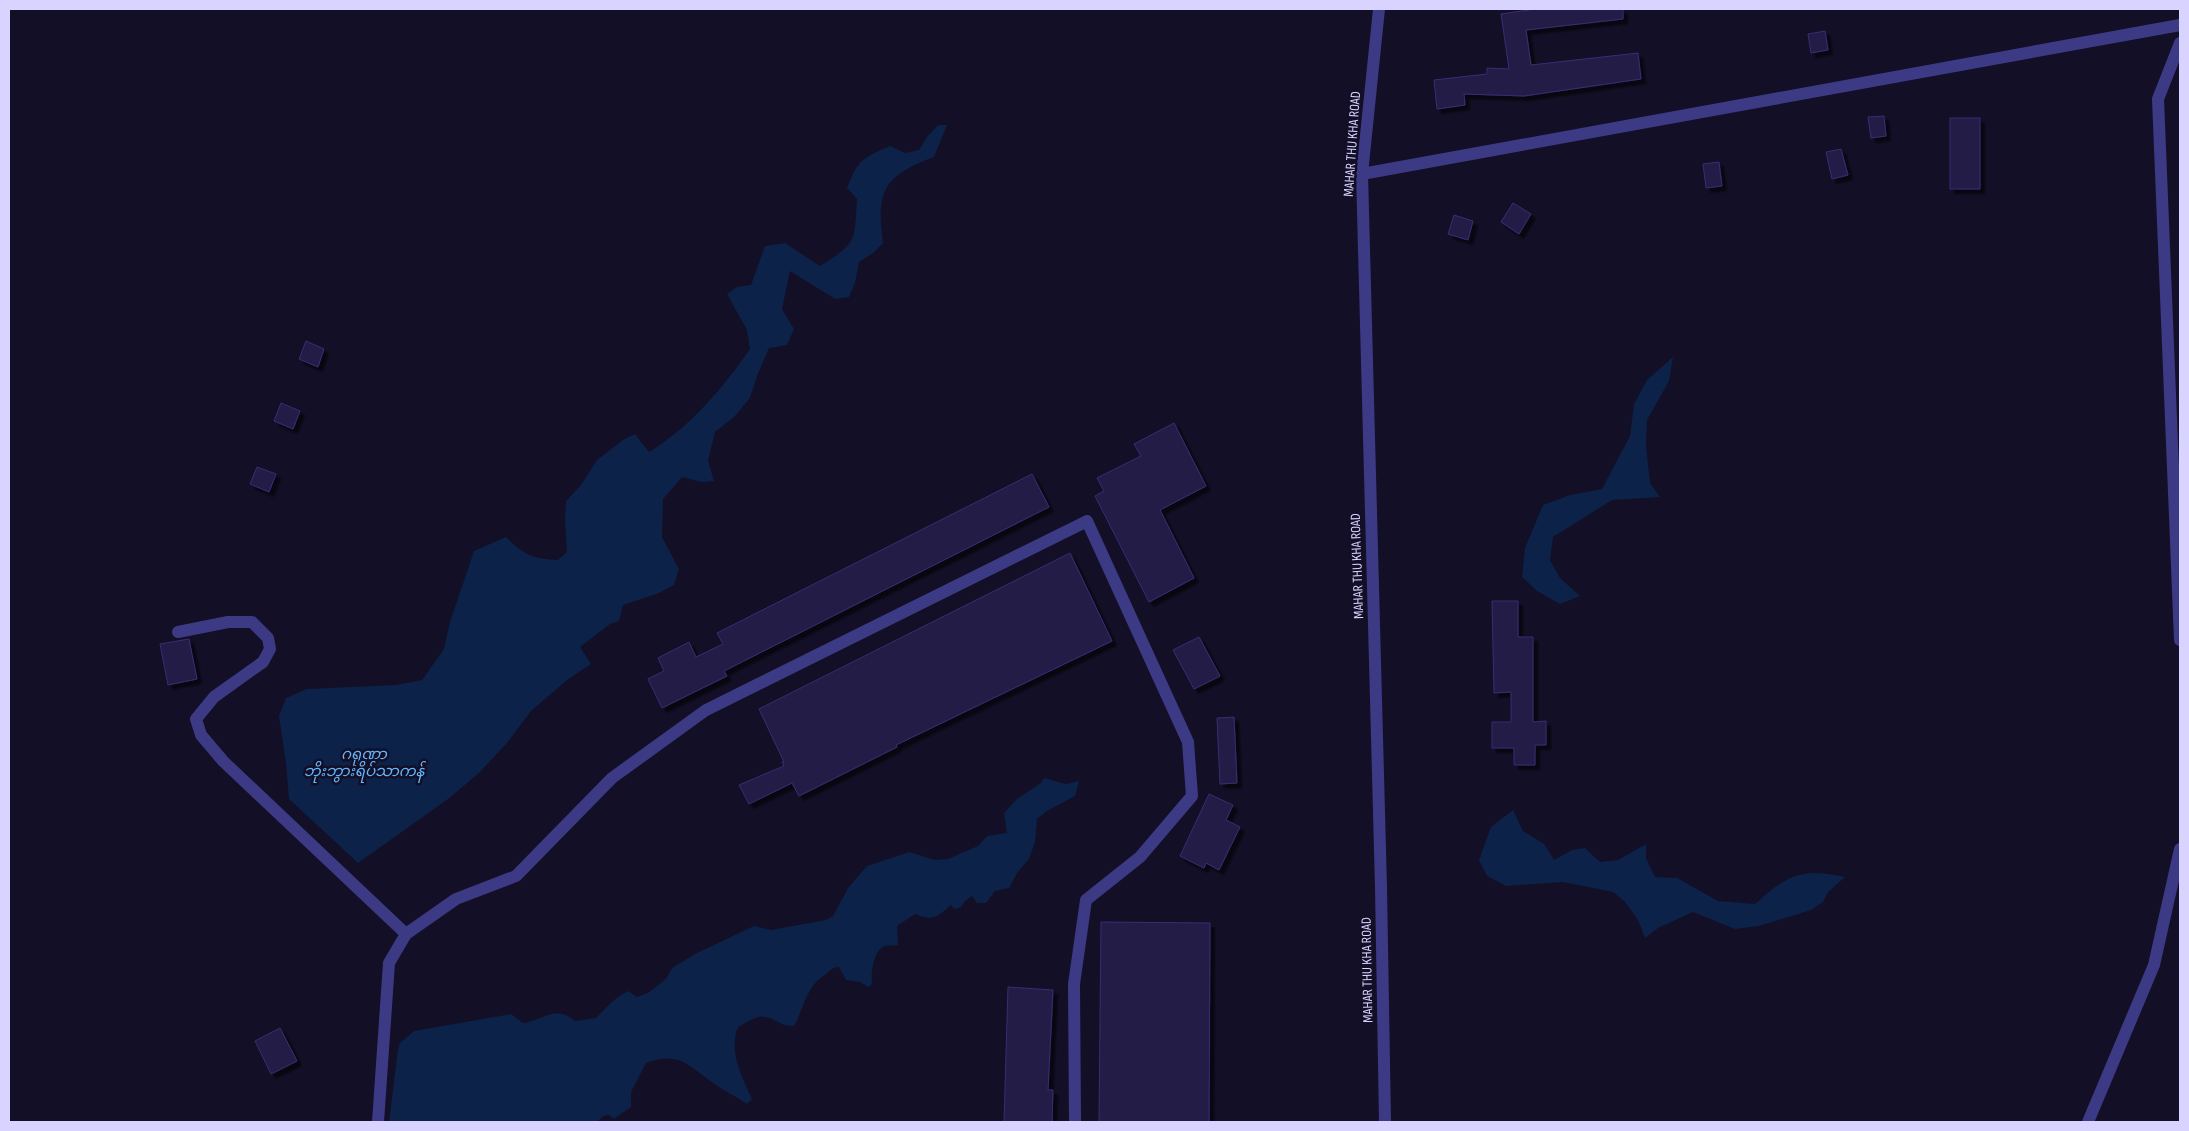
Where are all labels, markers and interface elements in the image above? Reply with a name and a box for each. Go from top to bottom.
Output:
street label: MAHAR THU KHA ROAD [1340,91,1364,197]
street label: MAHAR THU KHA ROAD [1347,513,1367,619]
water label: ဂရုဏာ ဘိုးဘွားရိပ်သာကန် [304,745,427,783]
street label: MAHAR THU KHA ROAD [1358,917,1376,1023]

